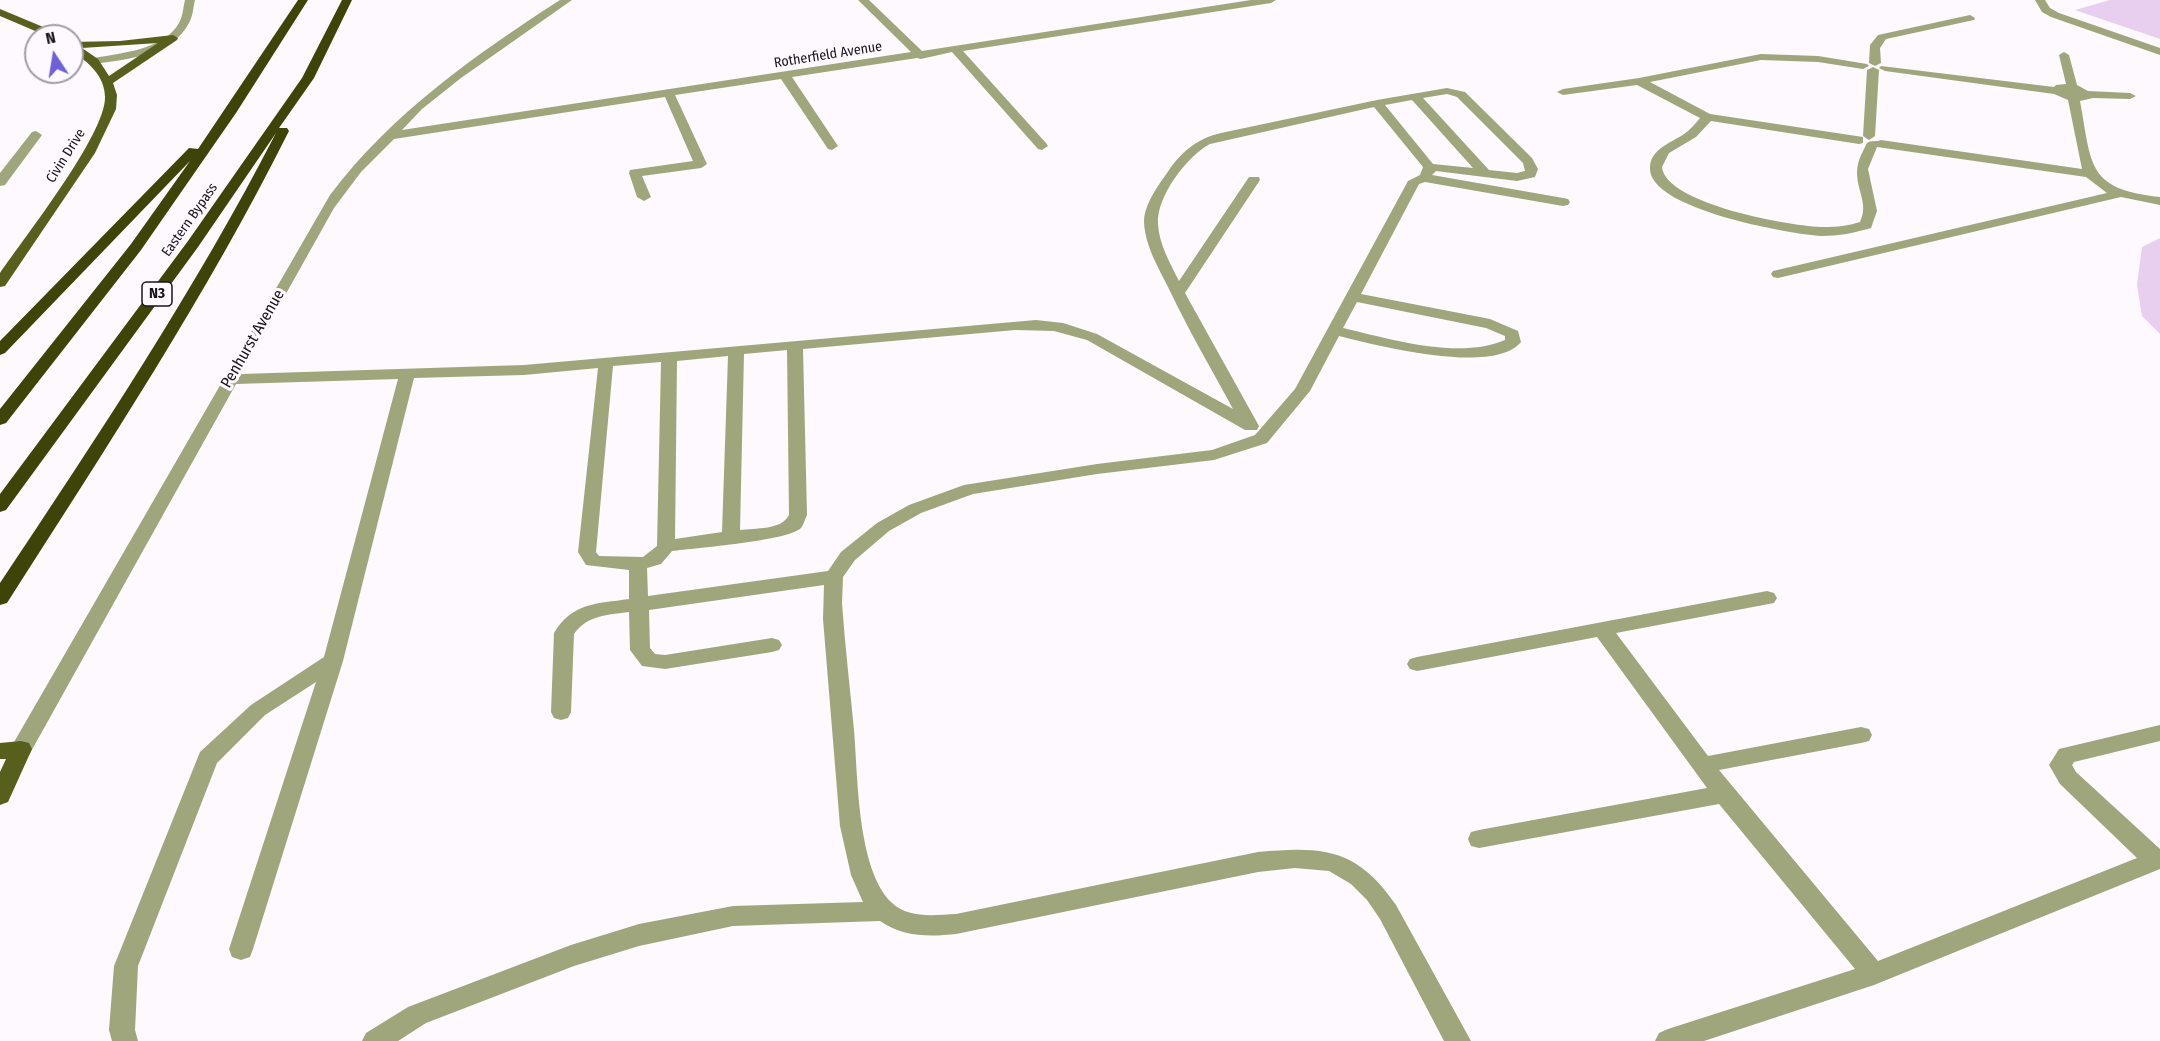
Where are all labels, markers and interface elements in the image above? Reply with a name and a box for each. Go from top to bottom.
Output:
north arrow [24,24,84,84]
text: N [44,28,57,48]
street label: Rotherfield Avenue [773,38,883,72]
street label: Civin Drive [43,126,89,186]
street label: Eastern Bypass [159,180,221,260]
road number: N3 [142,282,172,306]
street label: Penhurst Avenue [217,286,289,392]

